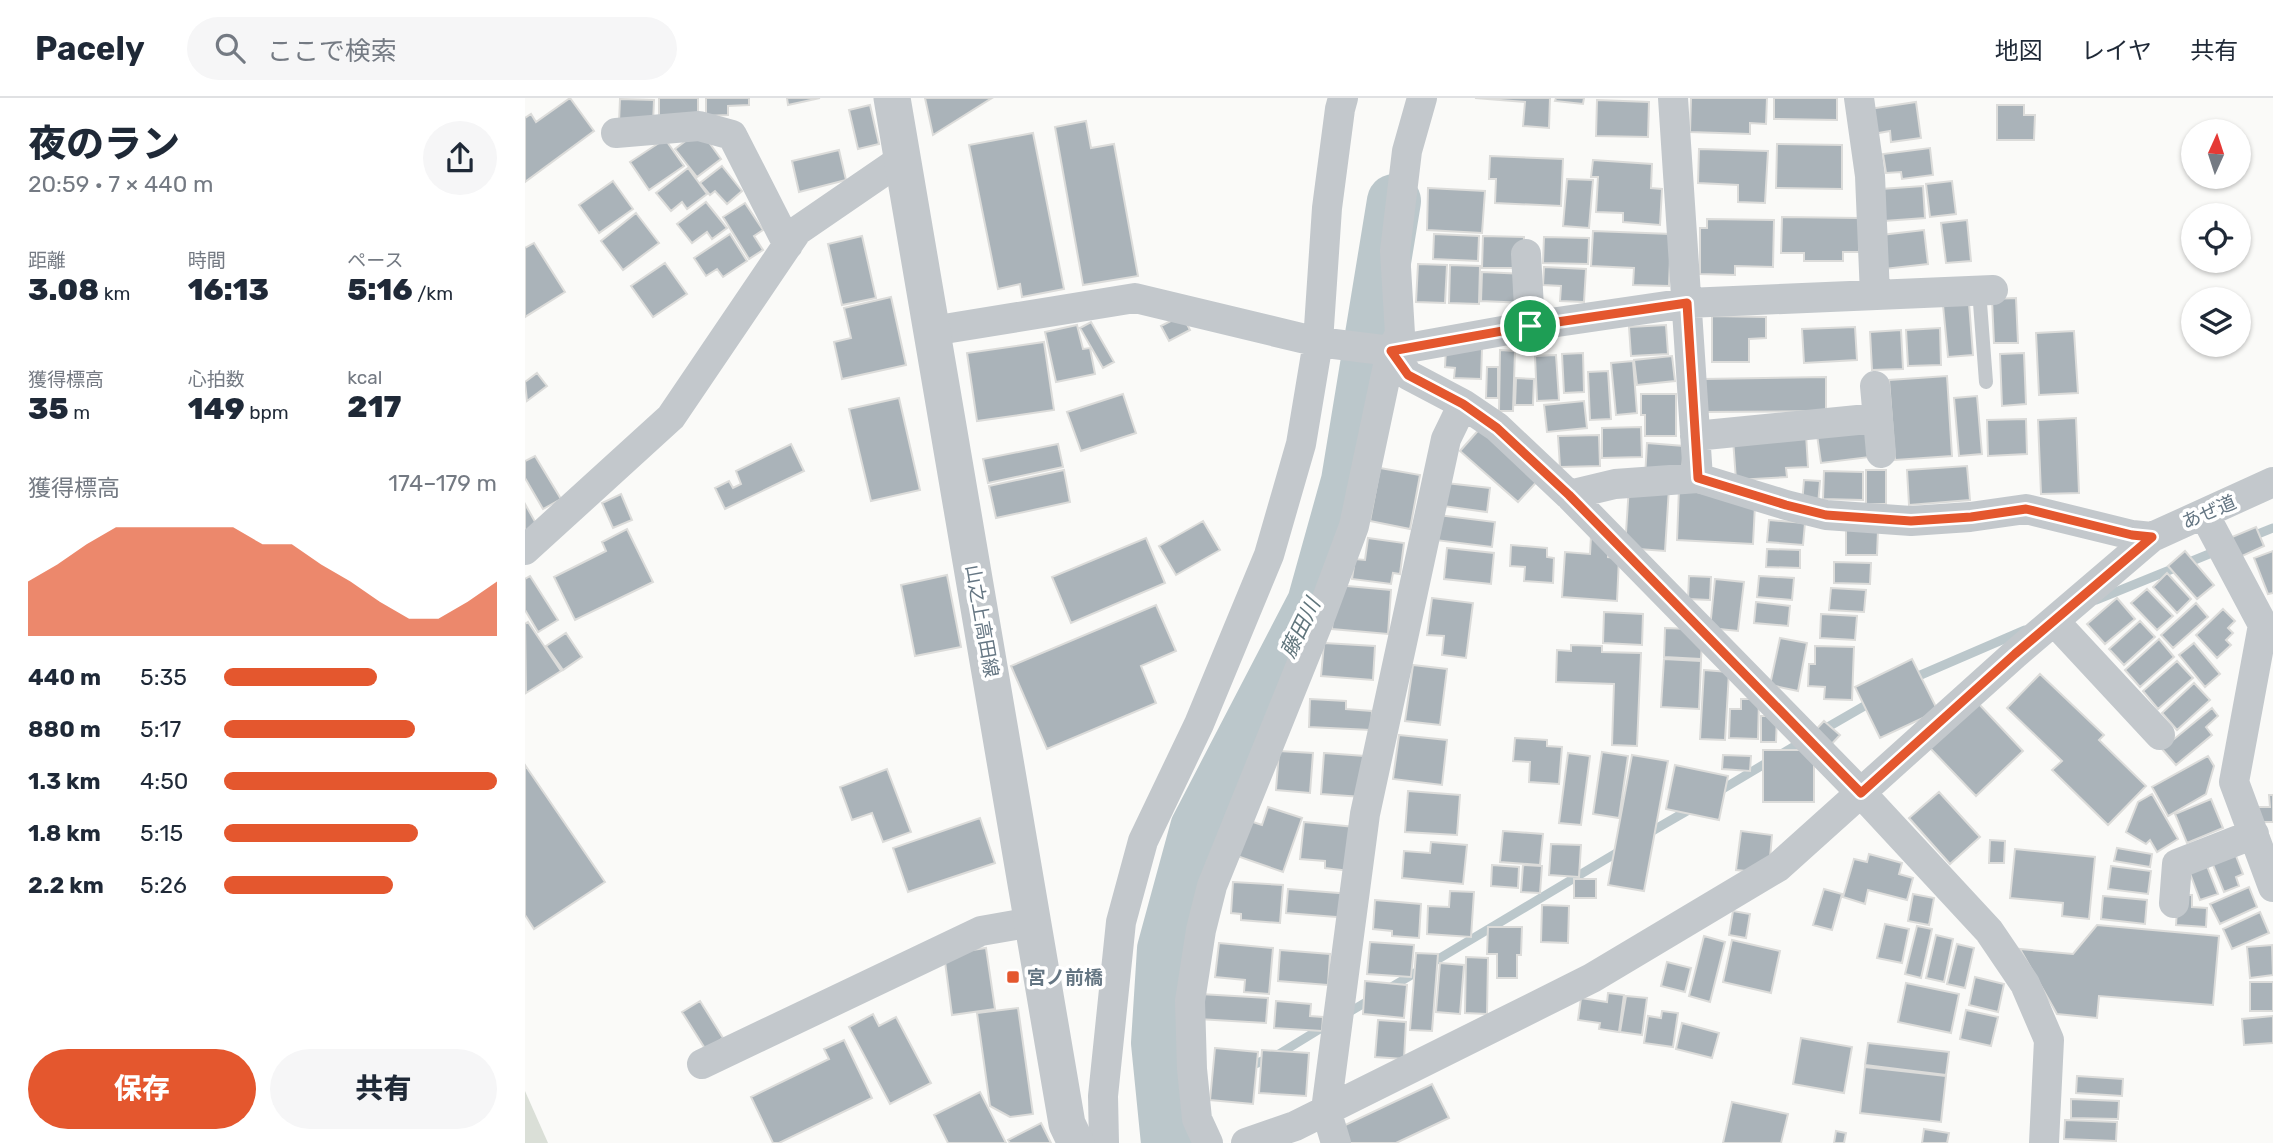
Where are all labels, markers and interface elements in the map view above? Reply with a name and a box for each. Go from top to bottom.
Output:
search box [187,17,677,80]
text: Pacely [35,29,145,68]
icon: search [211,29,249,67]
text: ここで検索 [267,36,397,67]
text: 地図 [1995,37,2043,65]
text: レイヤ [2081,37,2152,65]
text: 共有 [2190,37,2238,65]
north arrow [2181,119,2251,189]
map controls [2181,119,2251,357]
text: 夜のラン [28,121,180,167]
button: share [423,121,497,195]
text: 20:59 · 7 × 440 m [28,170,213,198]
button: locate [2181,203,2251,273]
text: 距離 [28,249,66,272]
text: 時間 [188,249,226,272]
text: ペース [347,249,403,272]
text: 3.08 [28,272,99,308]
text: 16:13 [188,272,269,308]
text: 5:16 [347,272,413,308]
text: km [99,282,131,305]
text: /km [413,282,453,305]
button: layers [2181,287,2251,357]
pin [1500,296,1560,356]
icon: arrive [1511,307,1549,345]
text: kcal [347,366,382,389]
text: 獲得標高 [28,368,104,391]
text: 心拍数 [188,368,245,391]
text: 217 [347,389,401,425]
text: 35 [28,391,69,427]
text: 149 [188,391,245,427]
text: m [69,401,90,424]
text: bpm [245,401,289,424]
text: 174–179 m [388,469,497,497]
text: 獲得標高 [28,474,120,502]
street label: あぜ道 [2178,490,2240,534]
street label: 山之上高田線 [961,563,1003,679]
water label: 藤田川 [1275,592,1326,662]
text: 440 m [28,663,101,691]
text: 5:35 [140,663,187,691]
text: 880 m [28,715,101,743]
text: 5:17 [140,715,181,743]
text: 1.3 km [28,767,101,795]
text: 4:50 [140,767,188,795]
text: 1.8 km [28,819,101,847]
text: 5:15 [140,819,183,847]
text: 2.2 km [28,871,104,899]
text: 5:26 [140,871,187,899]
place label: 宮ノ前橋 [1027,966,1103,989]
marker: 宮ノ前橋 [1005,969,1021,985]
button: 保存 [28,1049,256,1129]
button: 共有 [270,1049,497,1129]

